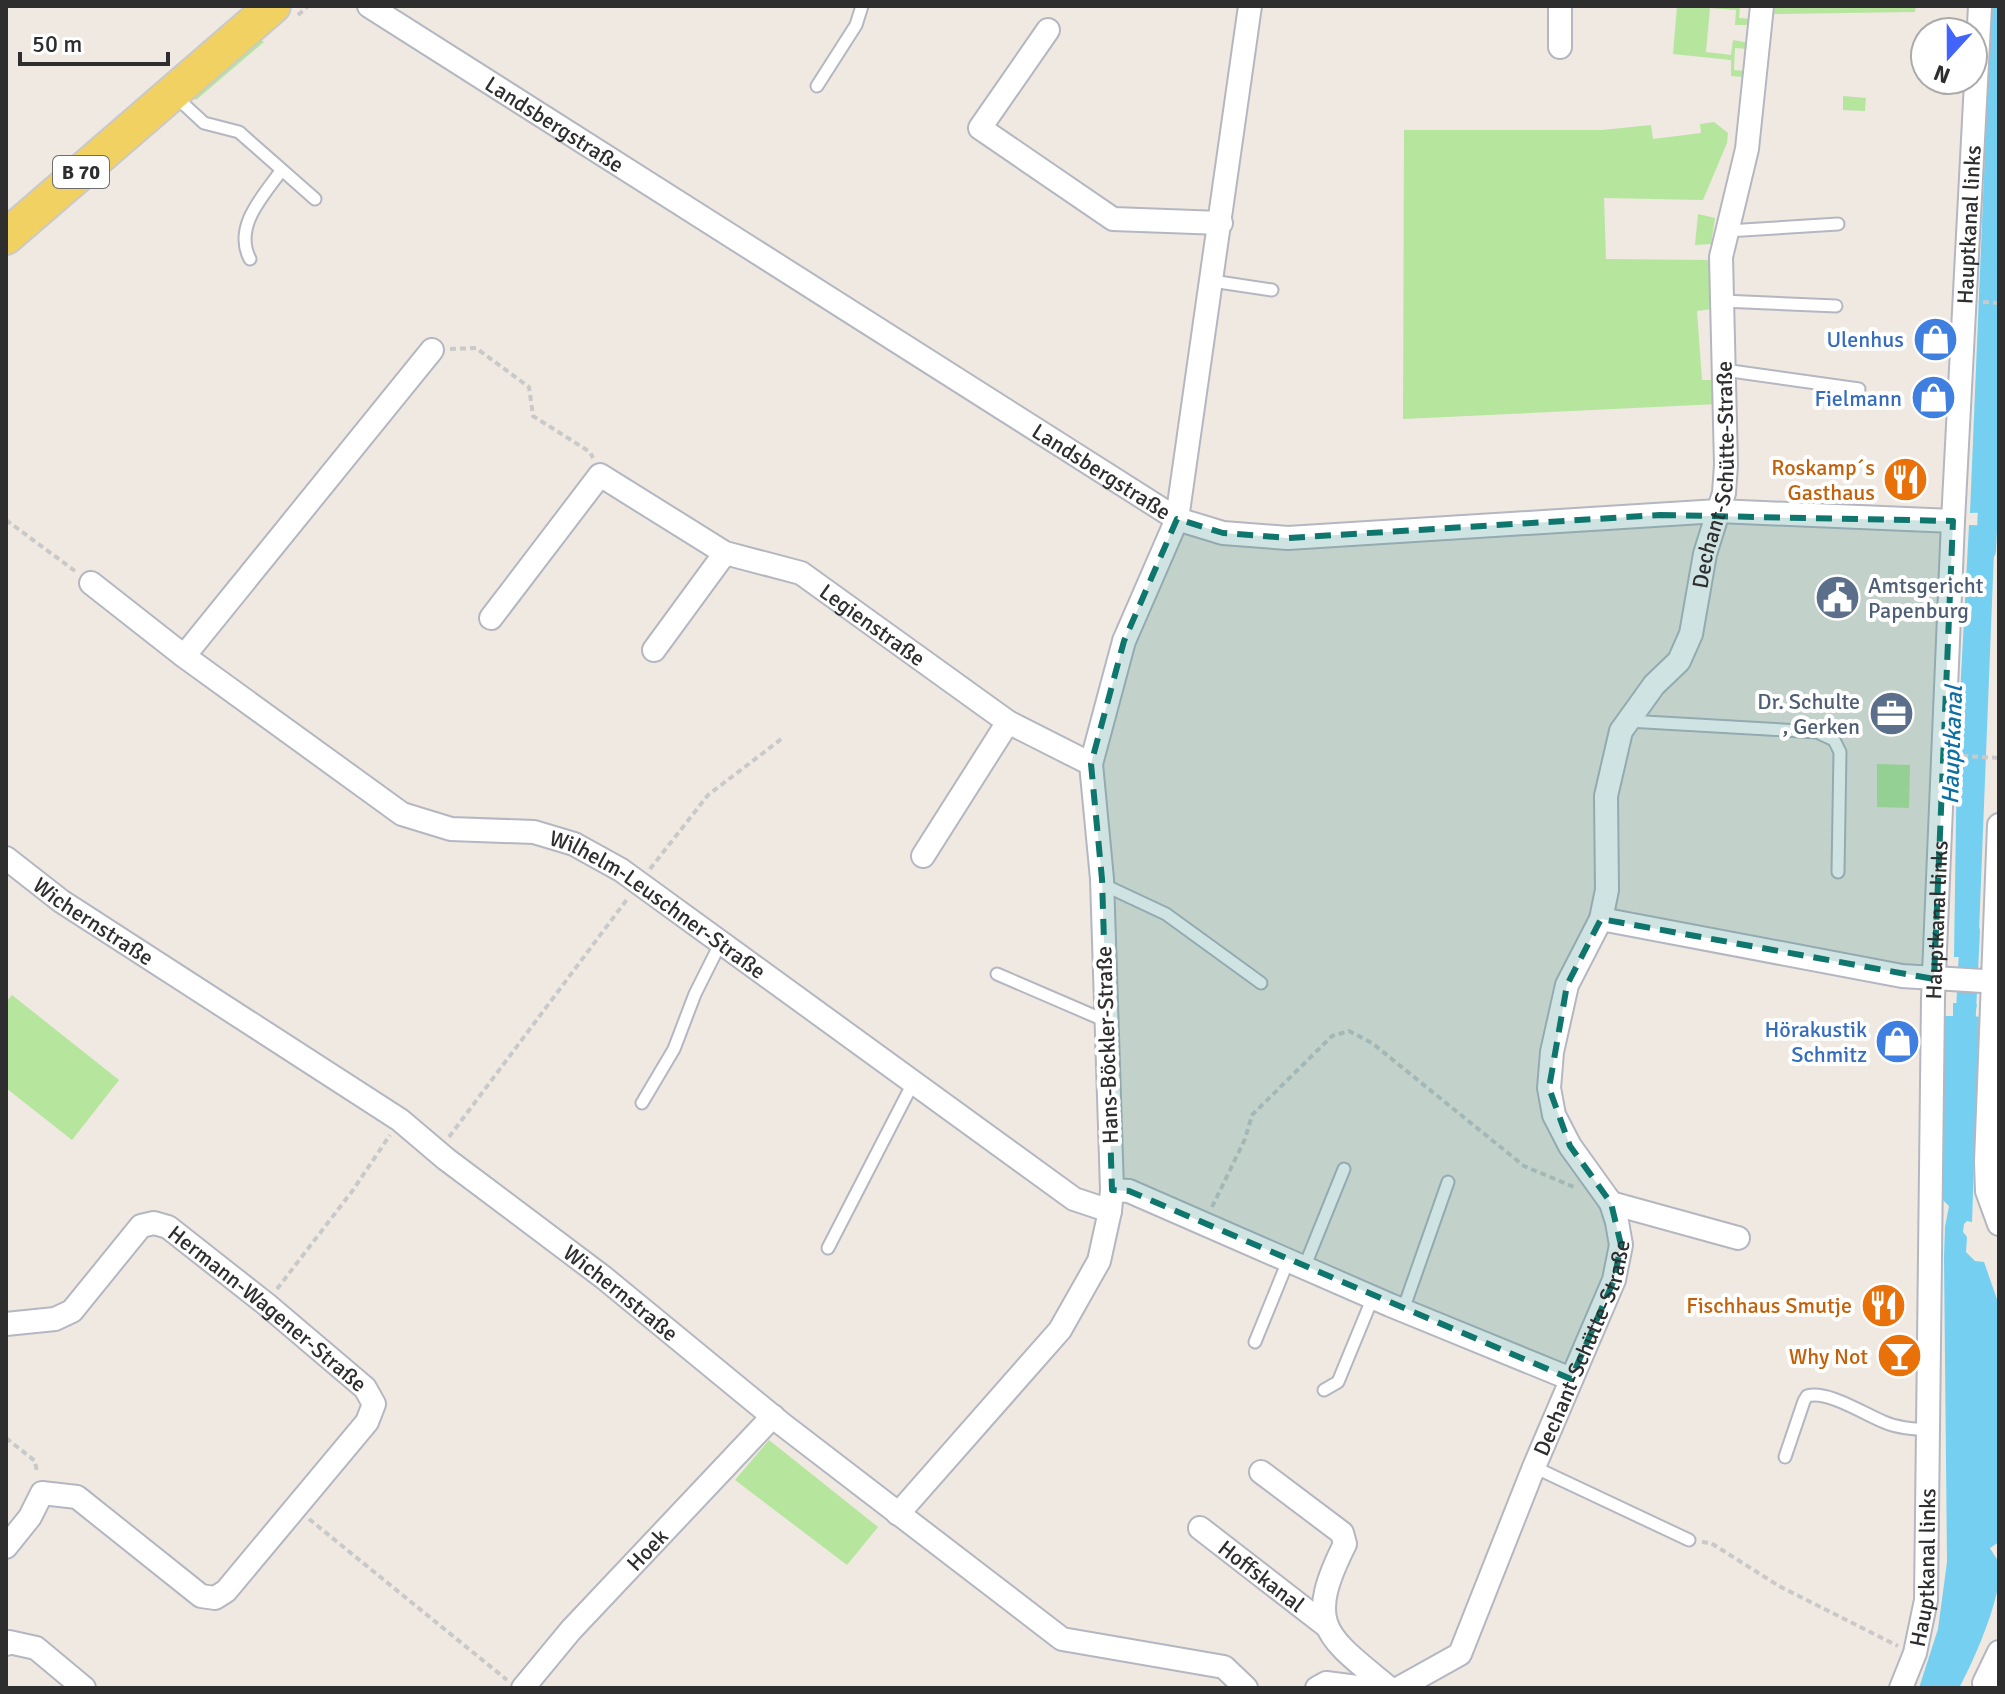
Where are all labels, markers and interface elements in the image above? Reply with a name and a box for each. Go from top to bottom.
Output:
scale bar [20,16,168,66]
north arrow [1909,16,1989,96]
text: 50 m [32,29,82,59]
text: N [1930,59,1954,90]
street label: Landsbergstraße [480,70,629,178]
street label: Hauptkanal links [1951,145,1986,305]
road number: B 70 [53,156,109,188]
shop icon: Ulenhus [1911,315,1959,363]
place label: Ulenhus [1826,326,1904,353]
street label: Dechant-Schütte-Straße [1686,361,1740,590]
shop icon: Fielmann [1909,374,1957,422]
place label: Fielmann [1814,385,1902,412]
street label: Landsbergstraße [1027,417,1176,525]
place label: Roskamp´s Gasthaus [1771,454,1875,506]
restaurant icon: Roskamp´s Gasthaus [1882,456,1930,504]
place label: Amtsgericht Papenburg [1868,572,1984,624]
public building icon: Amtsgericht Papenburg [1813,574,1861,622]
street label: Legienstraße [815,577,931,672]
water label: Hauptkanal [1935,683,1969,805]
place label: Dr. Schulte , Gerken [1757,688,1860,740]
office icon: Dr. Schulte , Gerken [1867,690,1915,738]
street label: Wilhelm-Leuschner-Straße [546,824,771,984]
street label: Hauptkanal links [1919,840,1953,1000]
street label: Wichernstraße [28,871,159,971]
street label: Hans-Böckler-Straße [1090,946,1124,1144]
place label: Hörakustik Schmitz [1764,1016,1867,1068]
shop icon: Hörakustik Schmitz [1874,1018,1922,1066]
street label: Hermann-Wagener-Straße [163,1219,373,1397]
street label: Dechant-Schütte-Straße [1527,1237,1635,1460]
street label: Wichernstraße [558,1239,684,1347]
restaurant icon: Fischhaus Smutje [1859,1281,1907,1329]
place label: Fischhaus Smutje [1686,1292,1852,1319]
bar icon: Why Not [1875,1332,1923,1380]
place label: Why Not [1789,1343,1868,1370]
street label: Hauptkanal links [1903,1488,1941,1649]
street label: Hoek [621,1523,673,1576]
street label: Hoffskanal [1213,1534,1310,1618]

